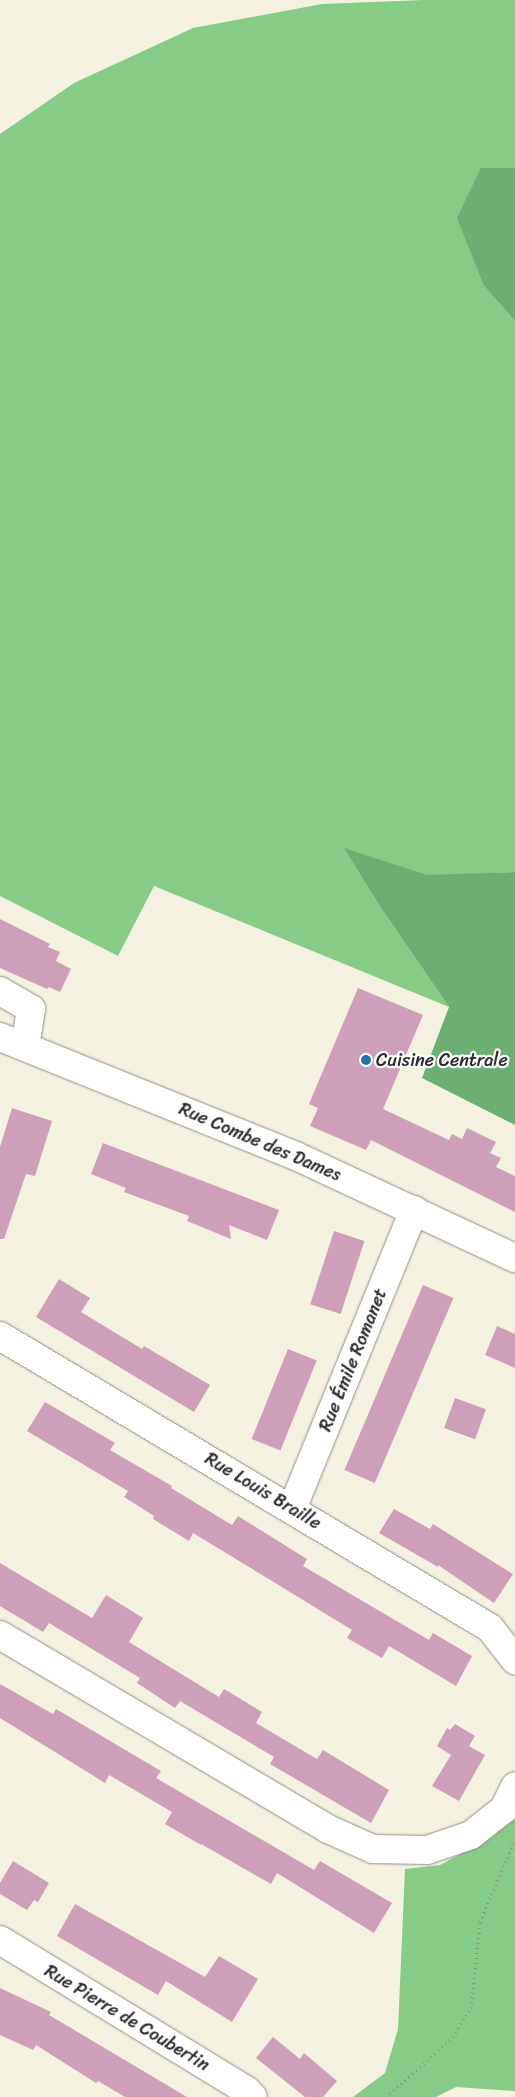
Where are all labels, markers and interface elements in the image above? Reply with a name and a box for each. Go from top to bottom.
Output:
place label: Cuisine Centrale [376,1049,507,1071]
marker: Cuisine Centrale [360,1054,372,1066]
street label: Rue Combe des Dames [175,1098,345,1186]
street label: Rue Émile Romanet [315,1286,391,1434]
street label: Rue Louis Braille [201,1448,325,1534]
street label: Rue Pierre de Coubertin [40,1960,214,2076]

